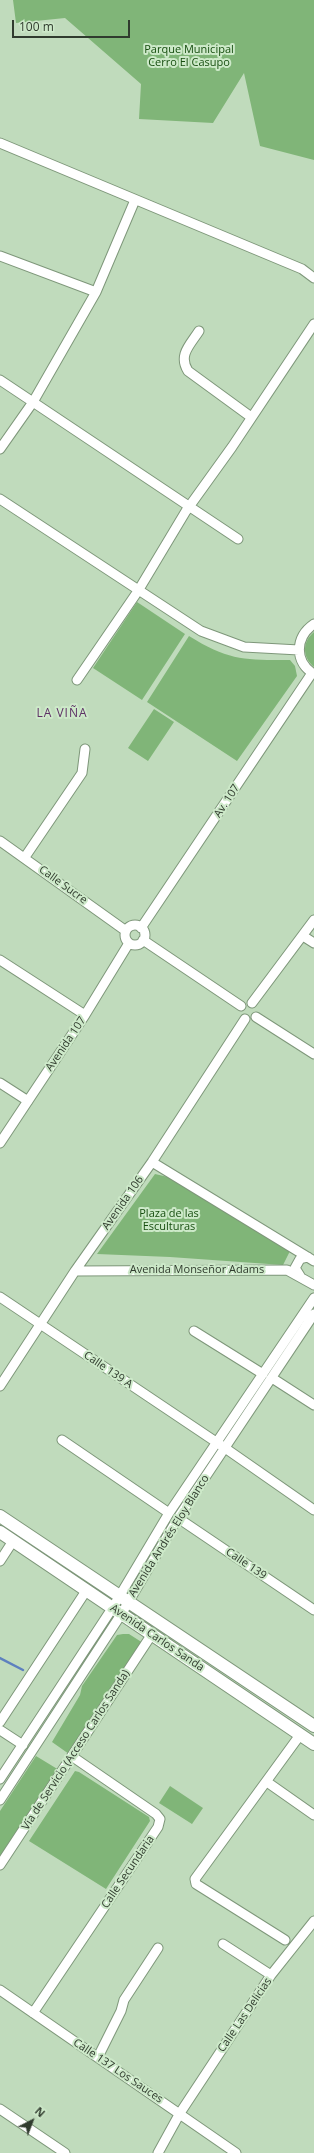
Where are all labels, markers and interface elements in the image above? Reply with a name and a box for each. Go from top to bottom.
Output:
scale bar [14,12,132,38]
text: 100 m [19,18,54,35]
park label: Parque Municipal Cerro El Casupo [144,43,234,69]
district label: LA VIÑA [36,707,88,721]
street label: Av. 107 [211,782,243,820]
street label: Calle Sucre [36,863,90,907]
street label: Avenida 107 [43,1014,89,1074]
street label: Avenida 106 [100,1174,146,1232]
park label: Plaza de las Esculturas [139,1207,199,1233]
street label: Avenida Monseñor Adams [130,1263,264,1277]
street label: Calle 139 A [81,1349,135,1391]
street label: Avenida Andrés Eloy Blanco [126,1472,212,1600]
street label: Calle 139 [223,1546,269,1582]
street label: Avenida Carlos Sanda [107,1602,207,1674]
street label: Vía de Servicio (Acceso Carlos Sanda) [19,1667,133,1833]
street label: Calle Secundaria [99,1833,157,1911]
street label: Calle Las Delicias [215,1975,275,2055]
street label: Calle 137 Los Sauces [71,2036,165,2106]
north arrow [12,2101,52,2141]
text: N [32,2103,49,2120]

